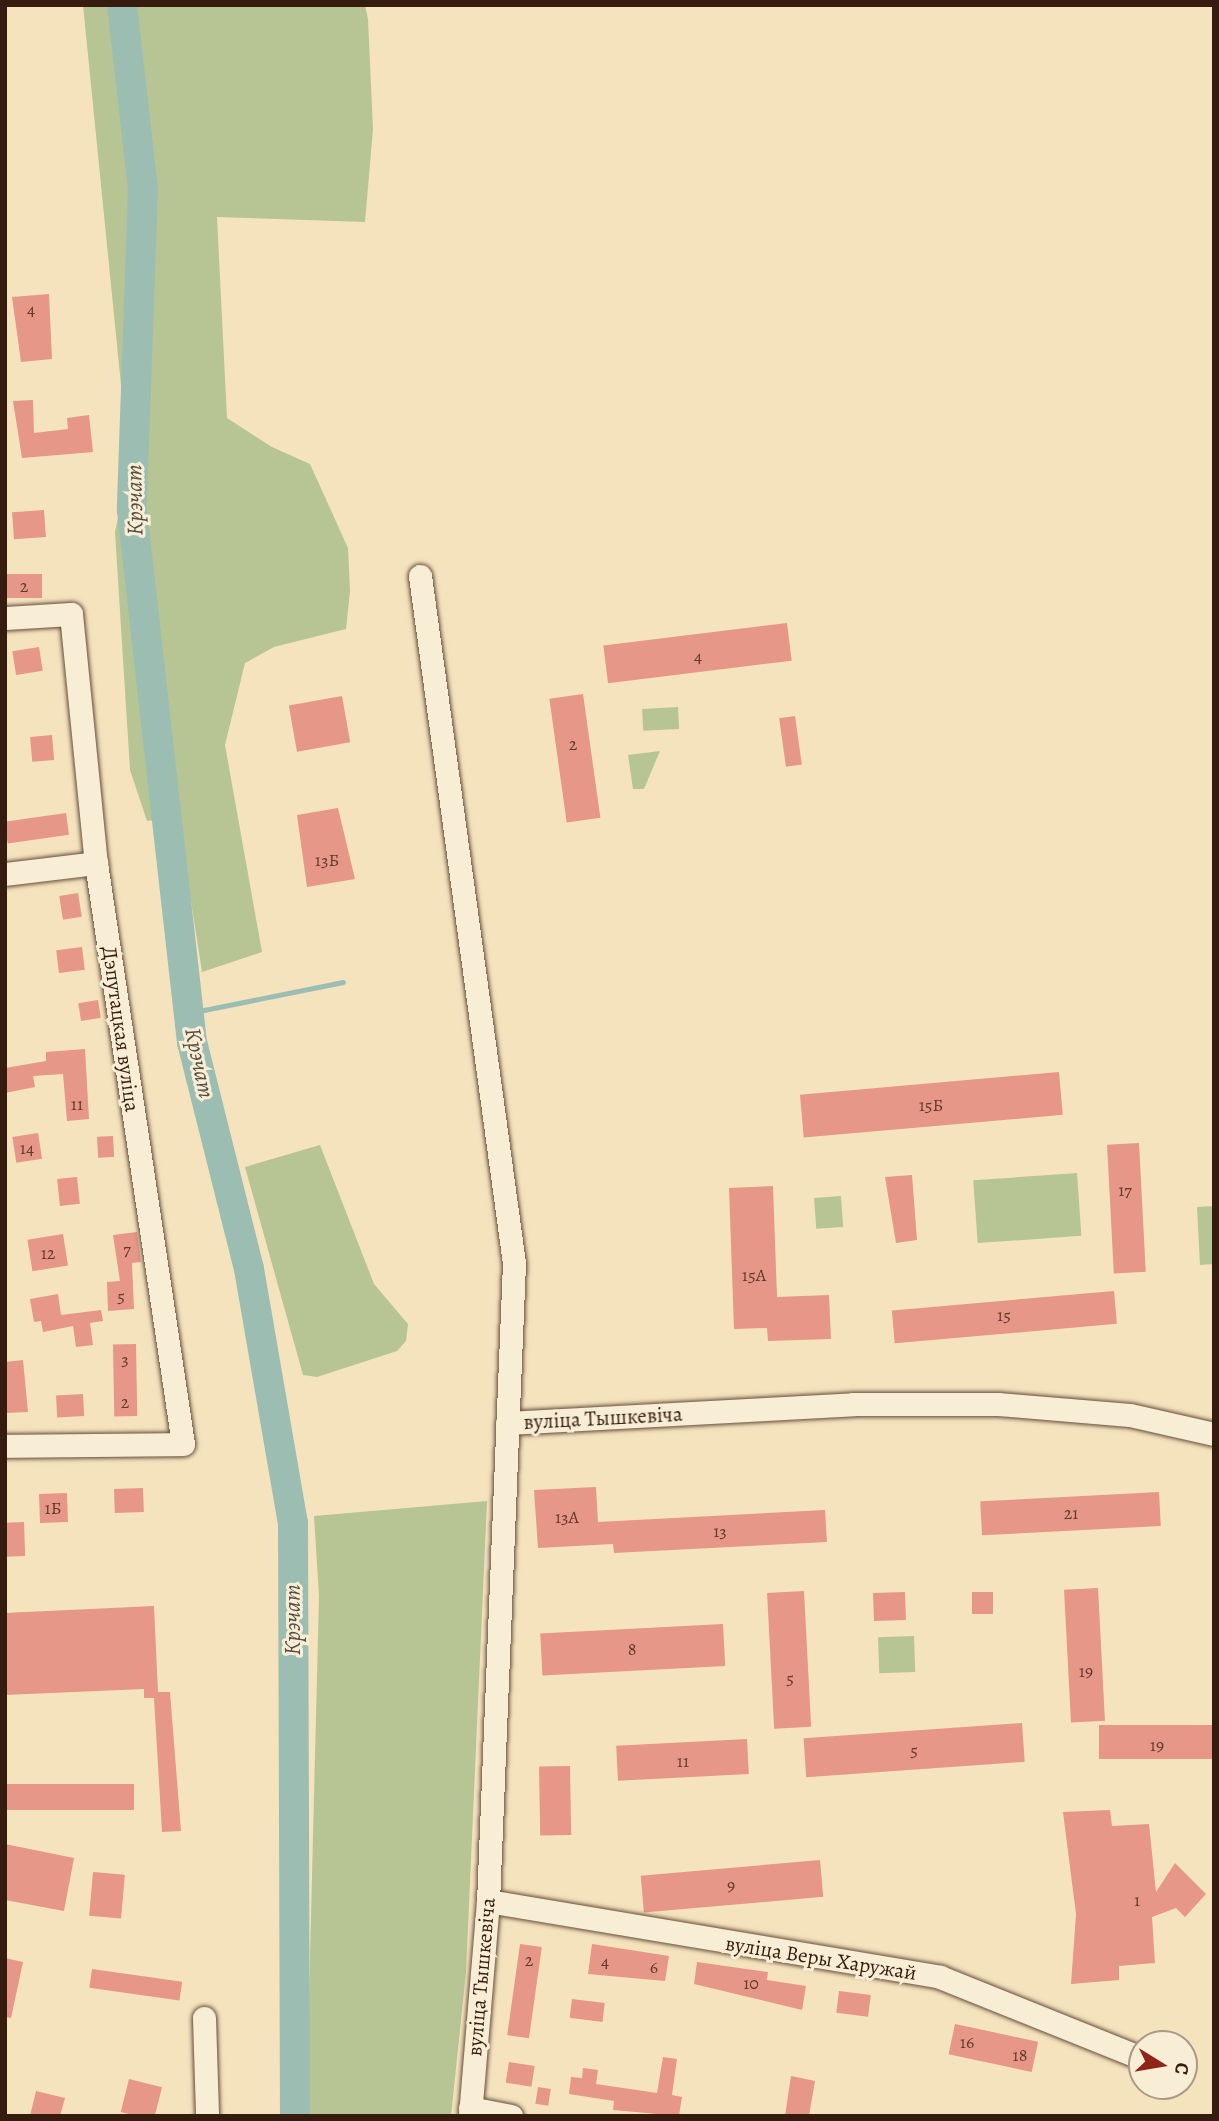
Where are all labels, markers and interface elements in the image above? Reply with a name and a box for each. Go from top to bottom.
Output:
house number: 4 [27,298,35,320]
water label: Крэчат [121,464,149,536]
house number: 2 [20,575,28,597]
house number: 4 [694,645,702,667]
house number: 2 [569,733,577,755]
house number: 13Б [315,849,339,871]
street label: Дэпутацкая вуліца [97,945,145,1113]
water label: Крэчат [178,1025,220,1101]
house number: 11 [71,1093,83,1115]
house number: 15Б [919,1094,943,1116]
house number: 14 [20,1137,34,1159]
house number: 17 [1118,1179,1132,1201]
house number: 7 [123,1238,131,1260]
house number: 12 [41,1242,55,1264]
house number: 15А [742,1264,766,1286]
house number: 5 [117,1285,125,1307]
house number: 15 [997,1304,1011,1326]
house number: 3 [121,1348,129,1370]
house number: 2 [121,1391,129,1413]
street label: вуліца Тышкевіча [523,1401,683,1435]
house number: 1Б [45,1497,61,1519]
house number: 21 [1064,1502,1078,1524]
house number: 13А [555,1506,579,1528]
house number: 13 [713,1520,727,1542]
water label: Крэчат [279,1584,307,1656]
house number: 8 [628,1638,636,1660]
house number: 19 [1079,1660,1093,1682]
house number: 5 [786,1667,794,1689]
house number: 19 [1150,1734,1164,1756]
house number: 5 [910,1739,918,1761]
house number: 11 [677,1750,689,1772]
house number: 9 [727,1874,735,1896]
house number: 1 [1134,1889,1140,1911]
street label: вуліца Тышкевіча [462,1897,500,2057]
street label: вуліца Веры Харужай [724,1930,918,1986]
house number: 2 [525,1949,533,1971]
house number: 4 [601,1950,609,1972]
house number: 6 [650,1956,658,1978]
house number: 10 [743,1972,759,1994]
north arrow [1128,2030,1198,2100]
house number: 16 [960,2031,974,2053]
house number: 18 [1013,2044,1027,2066]
text: С [1168,2060,1196,2077]

